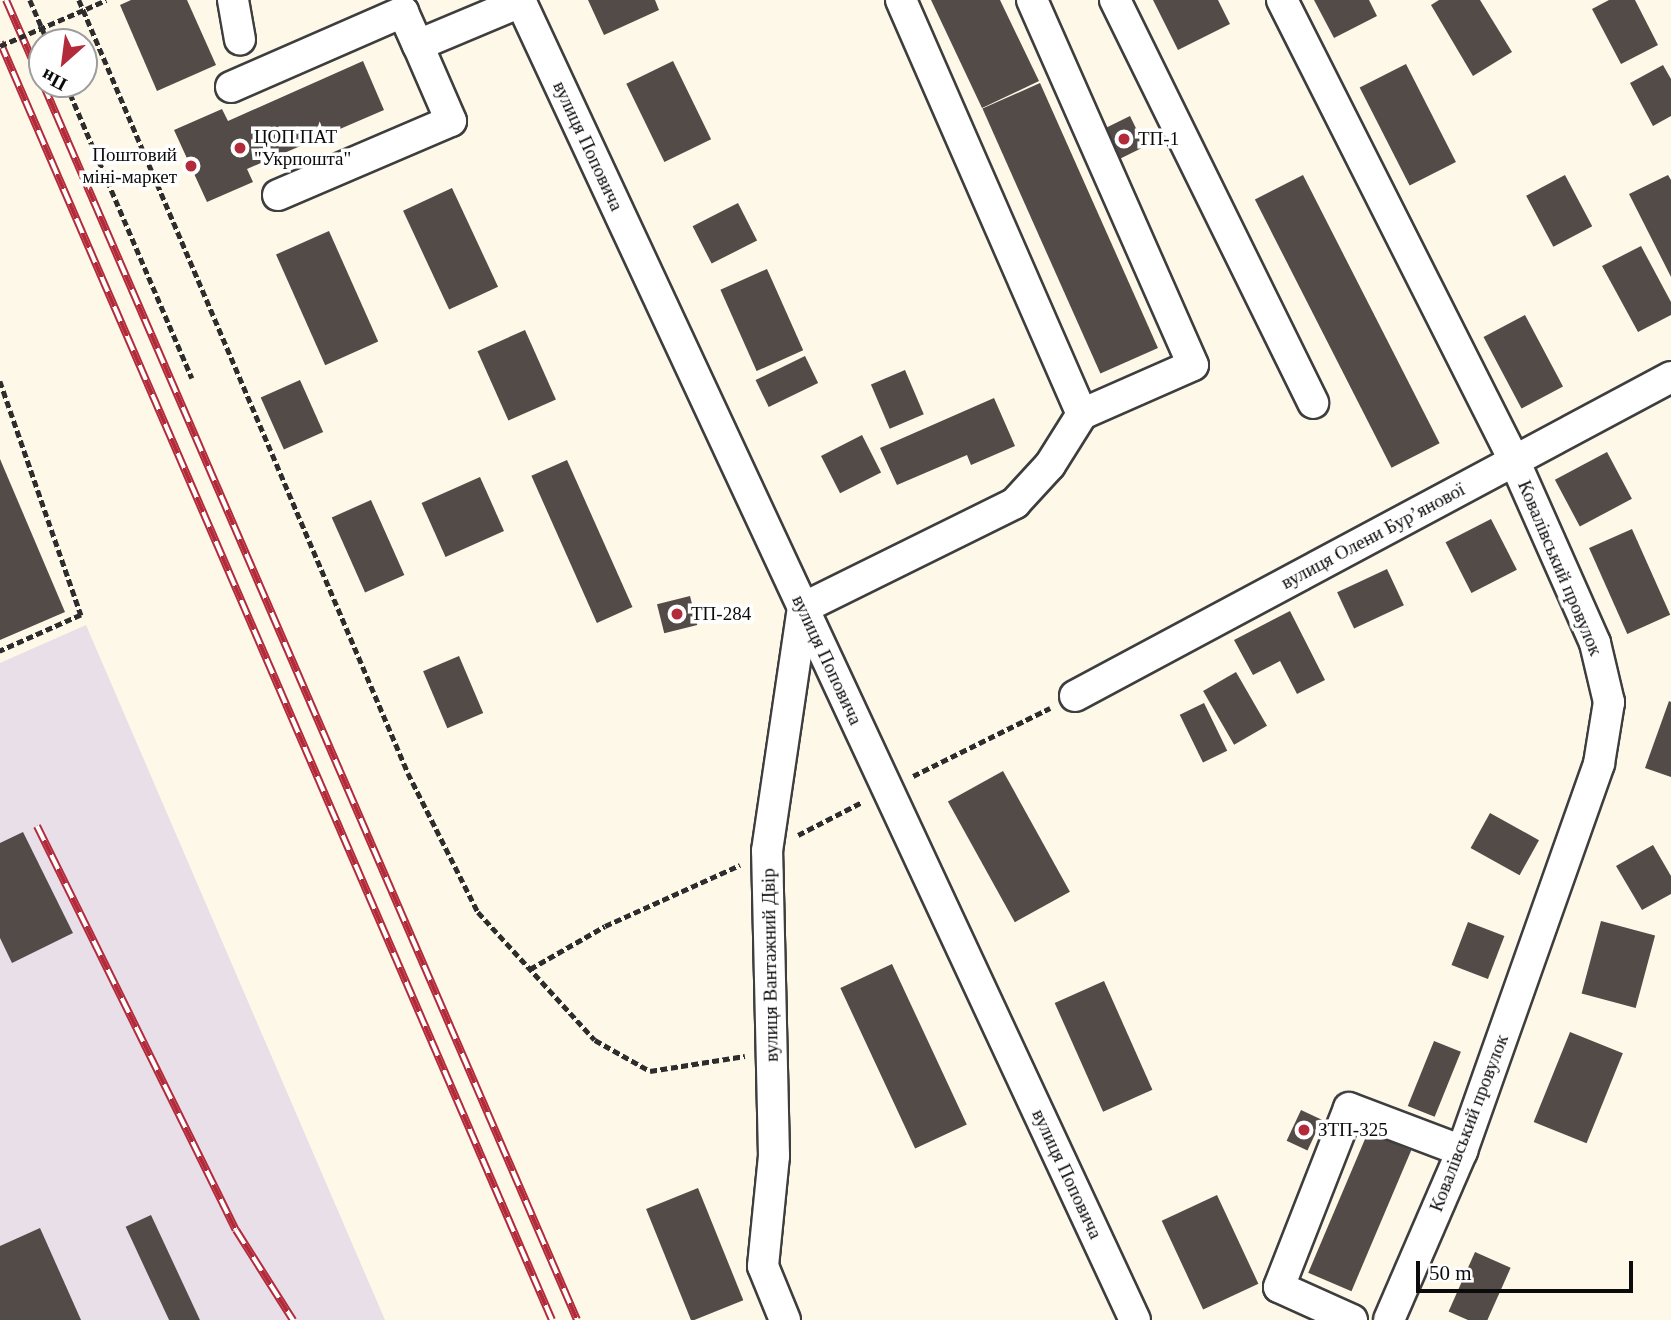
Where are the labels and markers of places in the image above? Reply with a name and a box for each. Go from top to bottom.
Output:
place label: ЦОП ПАТ "Укрпошта" [254,126,351,170]
place label: ТП-1 [1138,128,1179,150]
marker: ТП-1 [1116,131,1132,147]
marker: ЦОП ПАТ "Укрпошта" [232,140,248,156]
place label: Поштовий міні-маркет [83,144,177,188]
marker: Поштовий міні-маркет [183,158,199,174]
place label: ТП-284 [691,603,751,625]
marker: ТП-284 [669,606,685,622]
place label: ЗТП-325 [1318,1119,1388,1141]
marker: ЗТП-325 [1296,1122,1312,1138]

